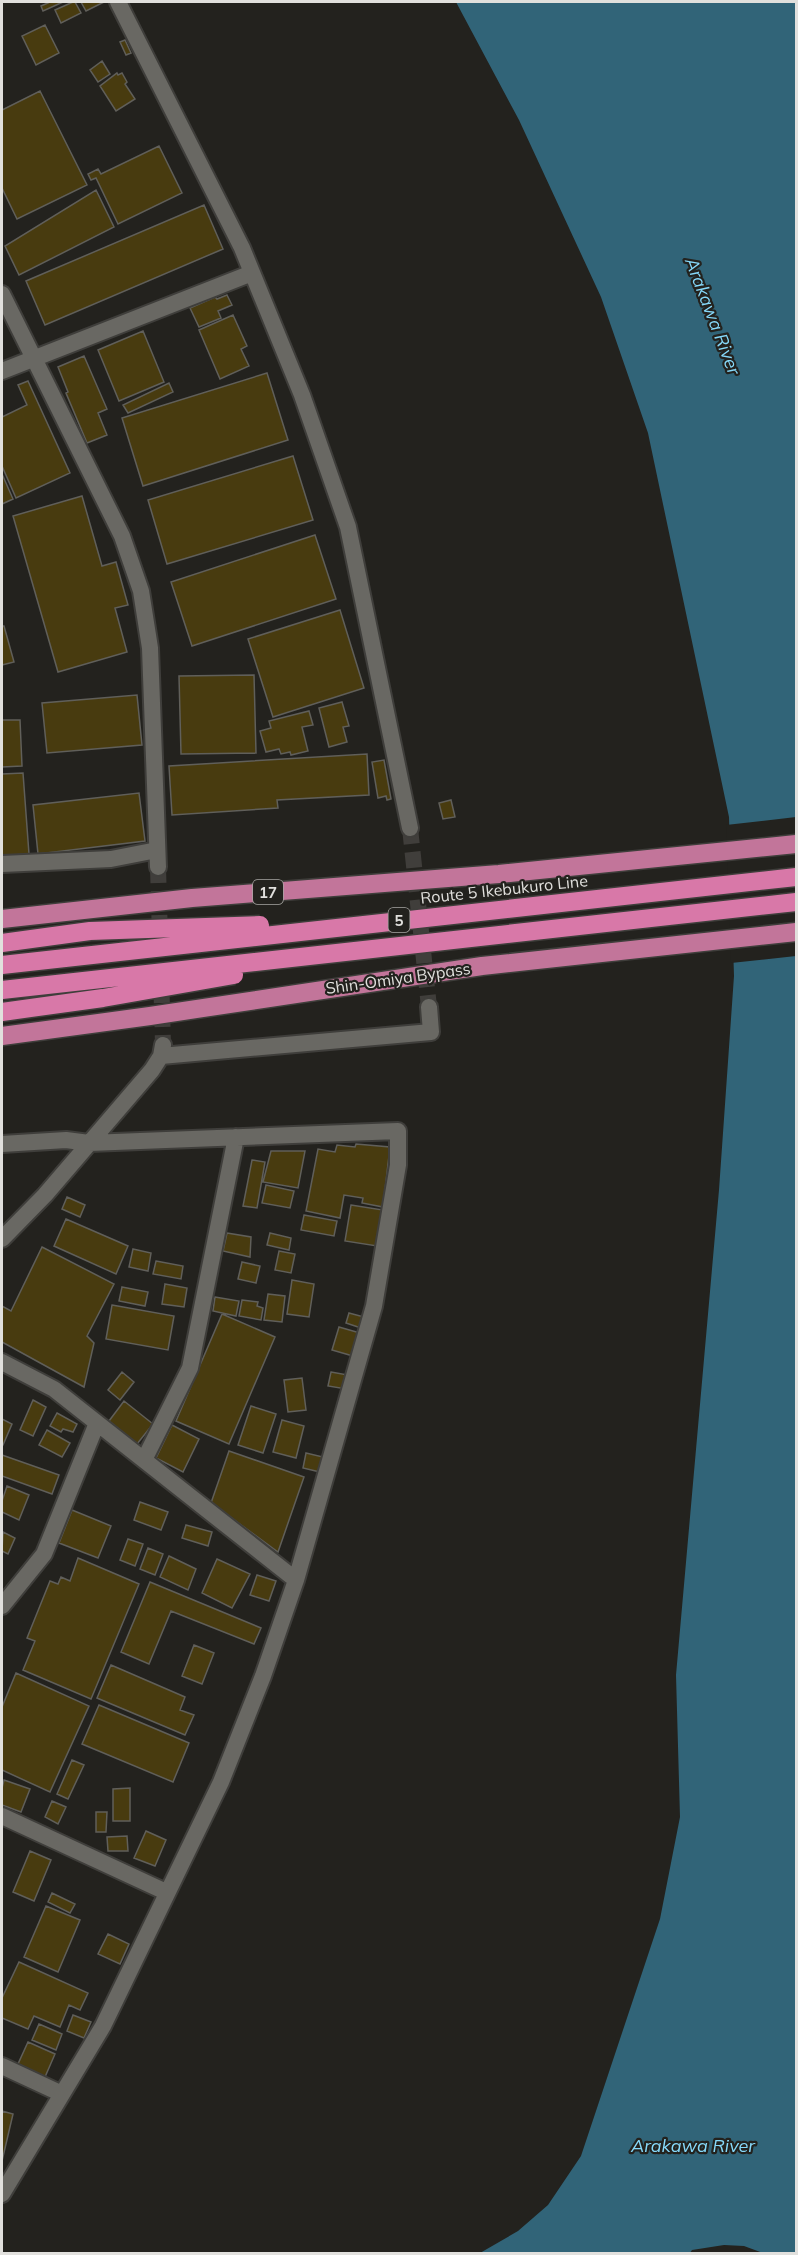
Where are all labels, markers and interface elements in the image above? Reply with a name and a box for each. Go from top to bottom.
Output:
water label: Arakawa River [680,253,746,379]
street label: Route 5 Ikebukuro Line [419,870,589,908]
road number: 17 [253,880,283,904]
road number: 5 [388,908,410,932]
street label: Shin-Omiya Bypass [324,958,472,998]
water label: Arakawa River [630,2134,756,2157]

